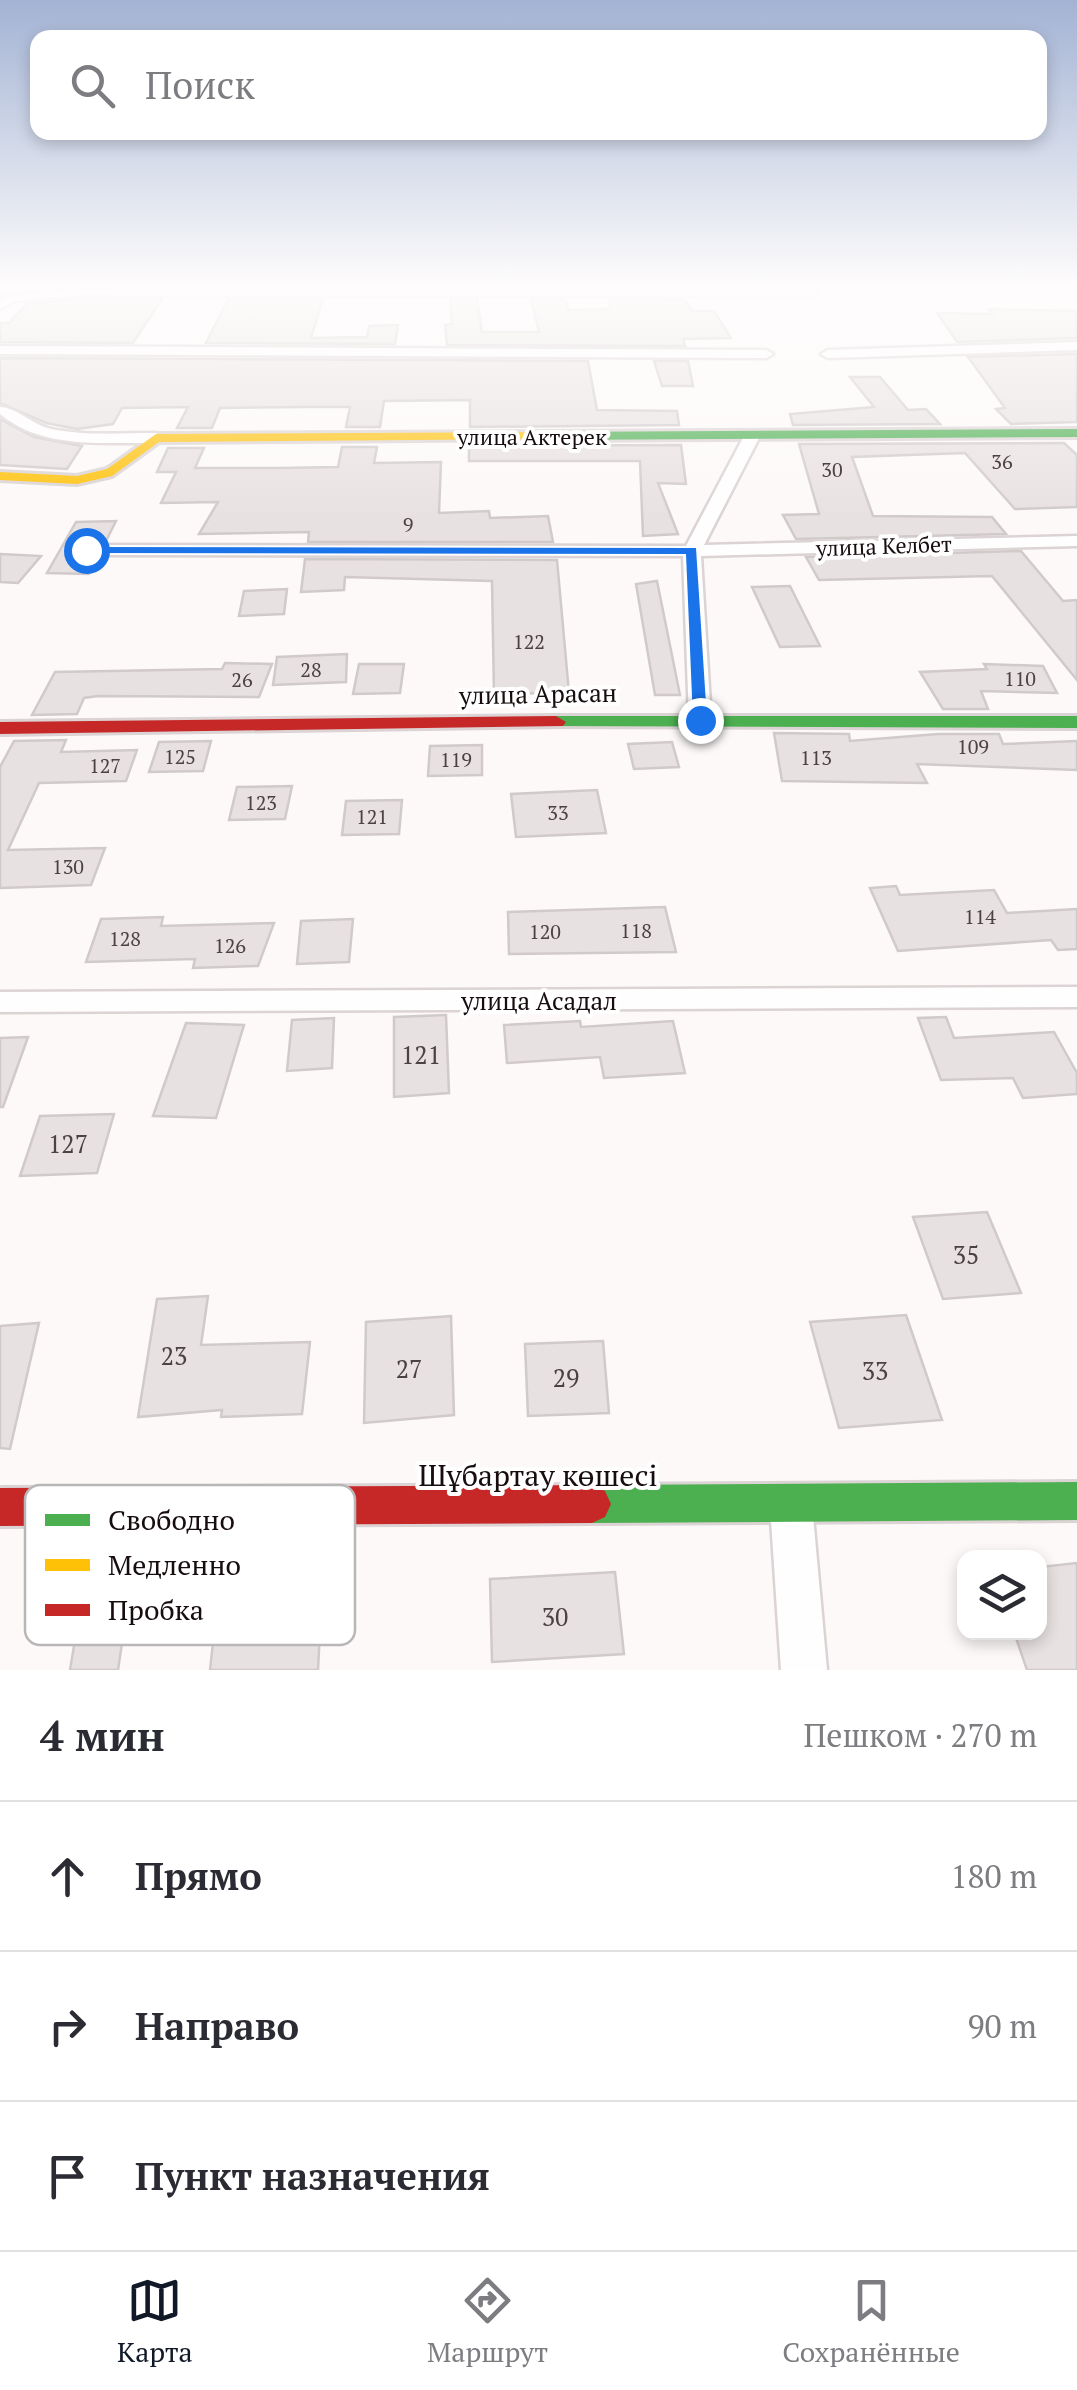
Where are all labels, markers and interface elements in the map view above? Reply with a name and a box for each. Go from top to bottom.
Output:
search box [30,30,1047,140]
icon: search [65,58,120,113]
text: Поиск [145,60,255,110]
street label: улица Актерек [456,422,607,451]
house number: 36 [991,448,1013,475]
house number: 30 [821,456,843,483]
house number: 9 [403,511,413,538]
route start [64,528,110,574]
street label: улица Келбет [815,529,952,562]
house number: 122 [513,628,545,655]
house number: 28 [300,656,322,683]
house number: 110 [1004,665,1036,692]
house number: 26 [231,666,253,693]
street label: улица Арасан [458,676,617,711]
route end [678,698,724,744]
house number: 109 [957,733,989,760]
house number: 125 [164,743,196,770]
house number: 113 [800,744,832,771]
house number: 119 [440,746,472,773]
house number: 127 [89,752,121,779]
house number: 123 [245,789,277,816]
house number: 33 [547,799,569,826]
house number: 121 [356,803,388,830]
house number: 130 [52,853,84,880]
house number: 114 [964,903,996,930]
house number: 118 [620,917,652,944]
house number: 120 [529,918,561,945]
house number: 128 [109,925,141,952]
house number: 126 [214,932,246,959]
street label: улица Асадал [460,984,617,1017]
house number: 121 [401,1038,441,1071]
house number: 127 [48,1127,88,1160]
house number: 35 [953,1238,979,1271]
house number: 23 [161,1339,187,1372]
house number: 27 [396,1352,422,1385]
house number: 33 [862,1354,888,1387]
house number: 29 [553,1361,579,1394]
street label: Шұбартау көшесі [419,1455,657,1495]
legend [25,1485,355,1645]
text: Свободно [108,1501,235,1538]
text: Медленно [108,1546,241,1583]
map controls [957,1550,1047,1640]
button: layers [957,1550,1047,1640]
text: Пробка [108,1591,204,1628]
house number: 30 [542,1600,568,1633]
text: 4 мин [40,1707,165,1763]
text: Пешком · 270 m [803,1714,1037,1756]
icon: ahead [40,1849,95,1904]
text: Прямо [135,1851,262,1901]
text: 180 m [950,1855,1037,1897]
icon: right [40,1999,95,2054]
text: Направо [135,2001,299,2051]
text: 90 m [967,2005,1037,2047]
icon: arrive [40,2149,95,2204]
text: Пункт назначения [135,2151,490,2201]
tab: Карта [117,2273,193,2370]
tab: Маршрут [427,2273,548,2370]
tab: Сохранённые [782,2273,960,2370]

